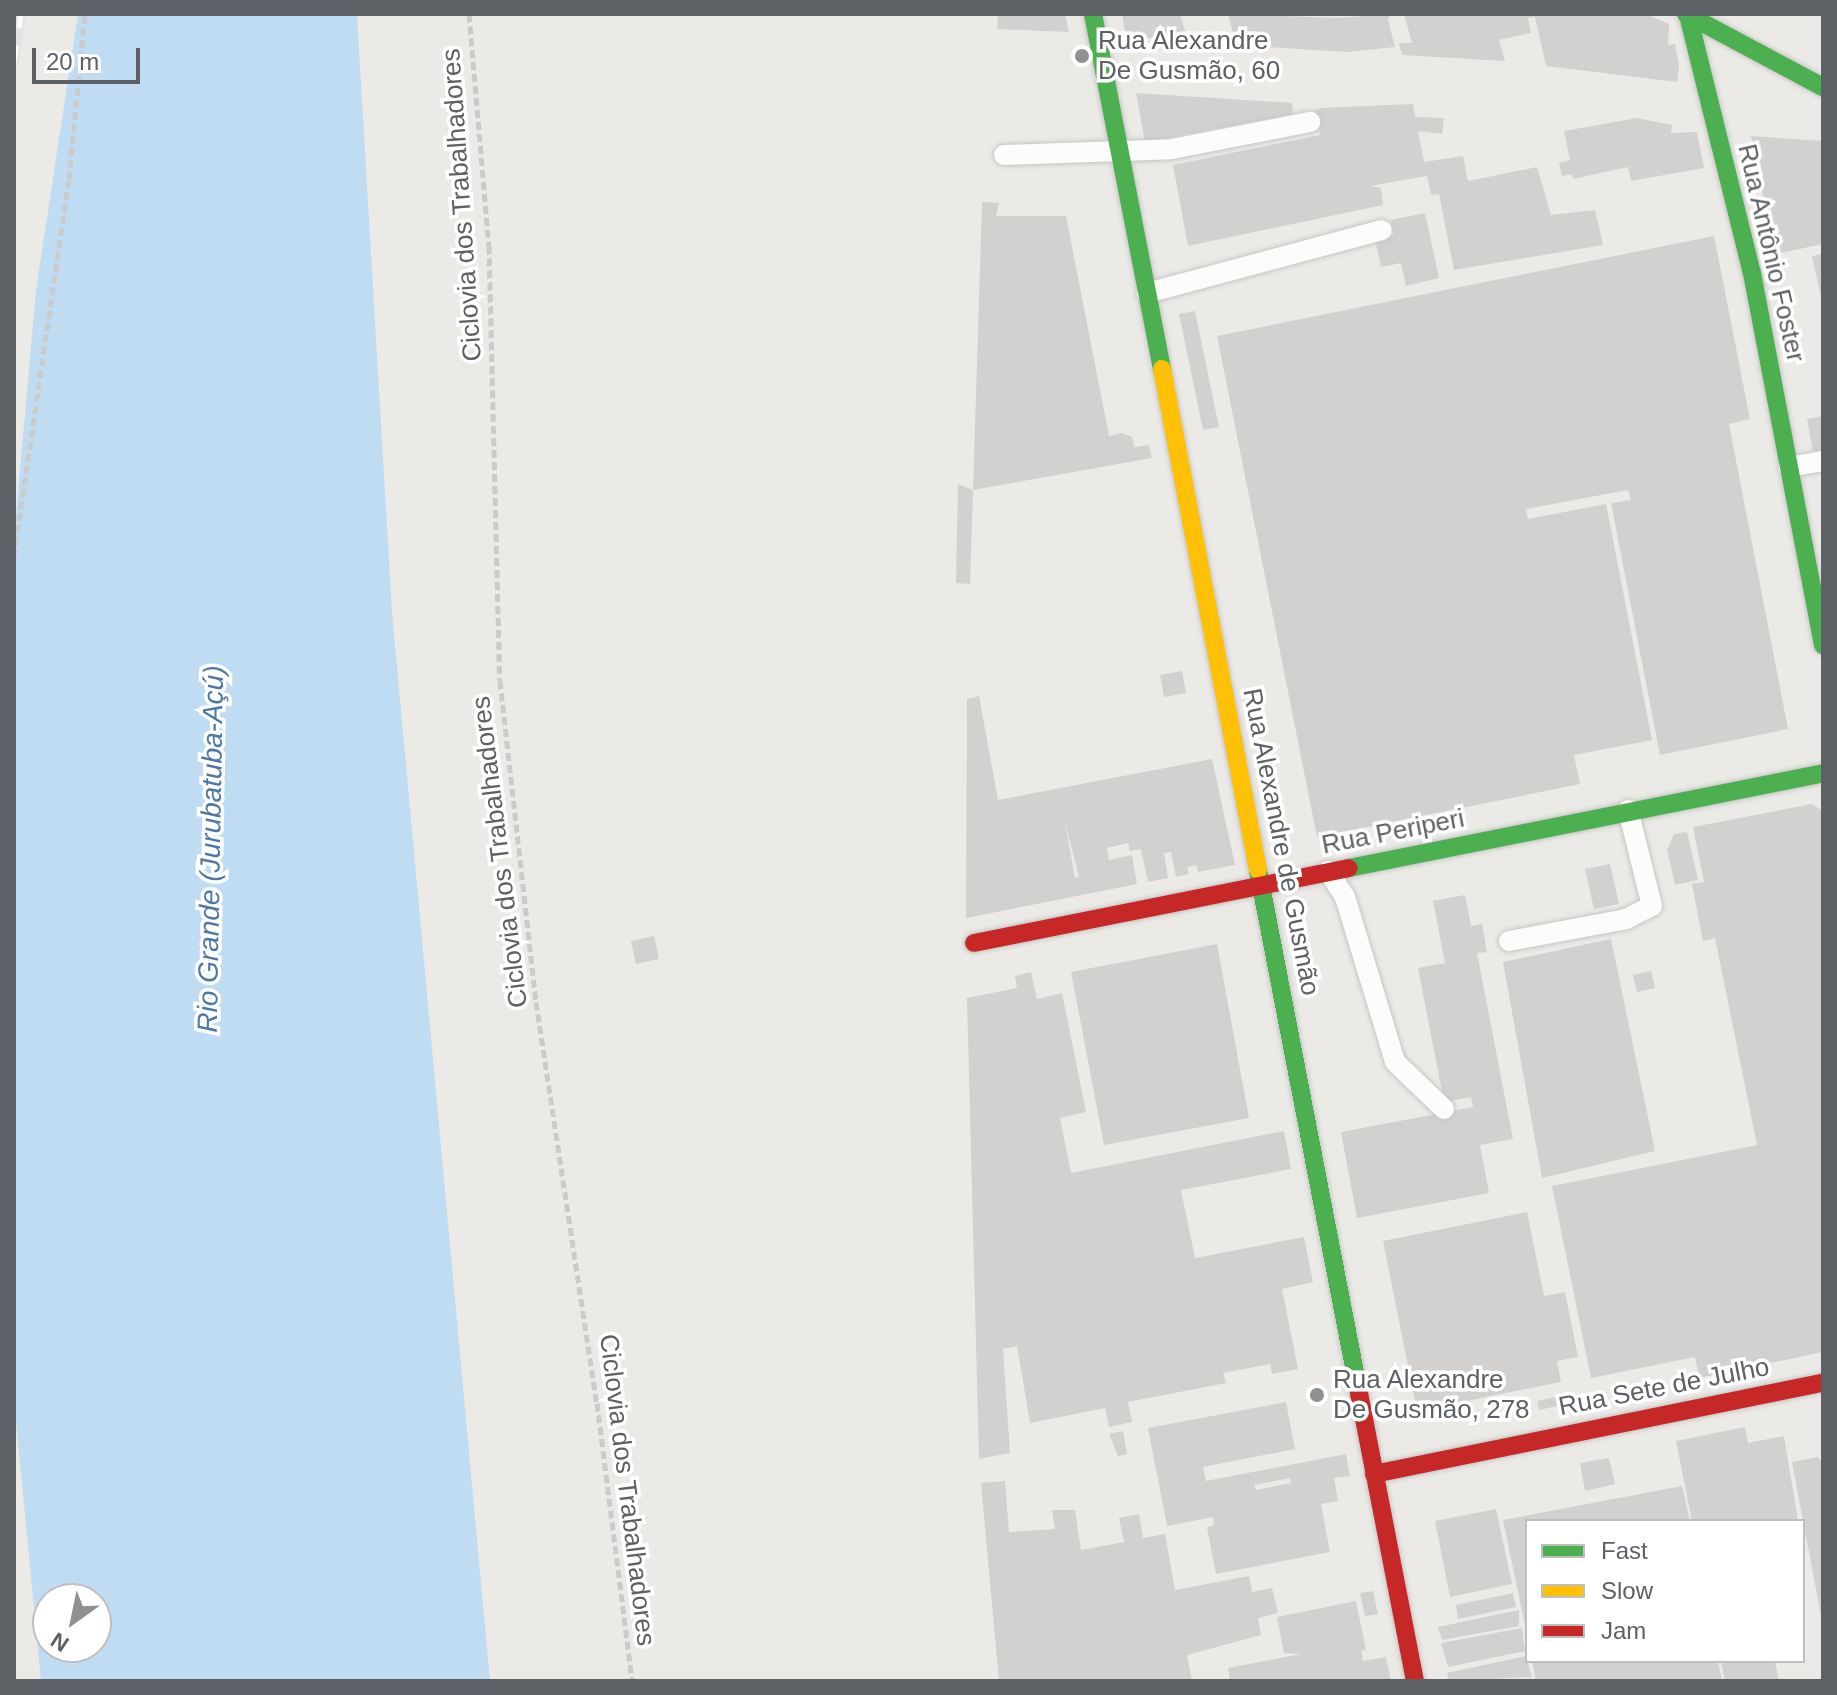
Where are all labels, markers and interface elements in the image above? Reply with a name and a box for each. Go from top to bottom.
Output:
place label: Rua Alexandre De Gusmão, 60 [1098,25,1280,86]
scale bar [36,32,144,82]
street label: Ciclovia dos Trabalhadores [435,47,489,363]
marker: Rua Alexandre De Gusmão, 60 [1073,47,1091,65]
text: 20 m [46,48,99,75]
street label: Rua Antônio Foster [1731,140,1811,366]
water label: Rio Grande (Jurubatuba-Açú) [191,665,231,1033]
street label: Rua Alexandre de Gusmão [1236,685,1326,999]
street label: Ciclovia dos Trabalhadores [465,694,535,1010]
street label: Rua Periperi [1319,803,1467,861]
street label: Ciclovia dos Trabalhadores [592,1332,662,1648]
street label: Rua Sete de Julho [1556,1351,1772,1423]
place label: Rua Alexandre De Gusmão, 278 [1333,1364,1530,1426]
marker: Rua Alexandre De Gusmão, 278 [1308,1386,1326,1404]
legend [1525,1519,1805,1663]
text: Fast [1601,1537,1648,1564]
text: Slow [1601,1577,1653,1604]
north arrow [32,1583,112,1663]
text: Jam [1601,1617,1646,1644]
text: N [46,1627,73,1657]

